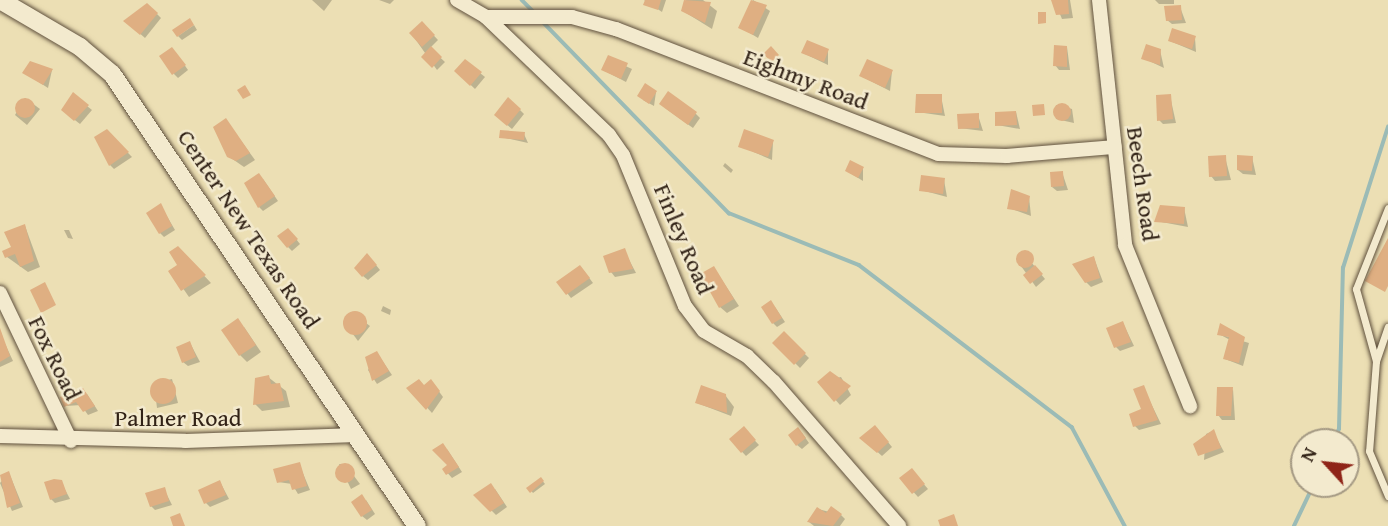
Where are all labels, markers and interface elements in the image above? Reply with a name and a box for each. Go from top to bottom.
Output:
street label: Eighmy Road [740,42,872,116]
street label: Center New Texas Road [172,124,326,334]
street label: Beech Road [1121,125,1165,243]
street label: Finley Road [648,179,720,299]
street label: Fox Road [22,311,88,405]
street label: Palmer Road [114,404,242,432]
north arrow [1290,428,1360,498]
text: N [1293,442,1323,466]

